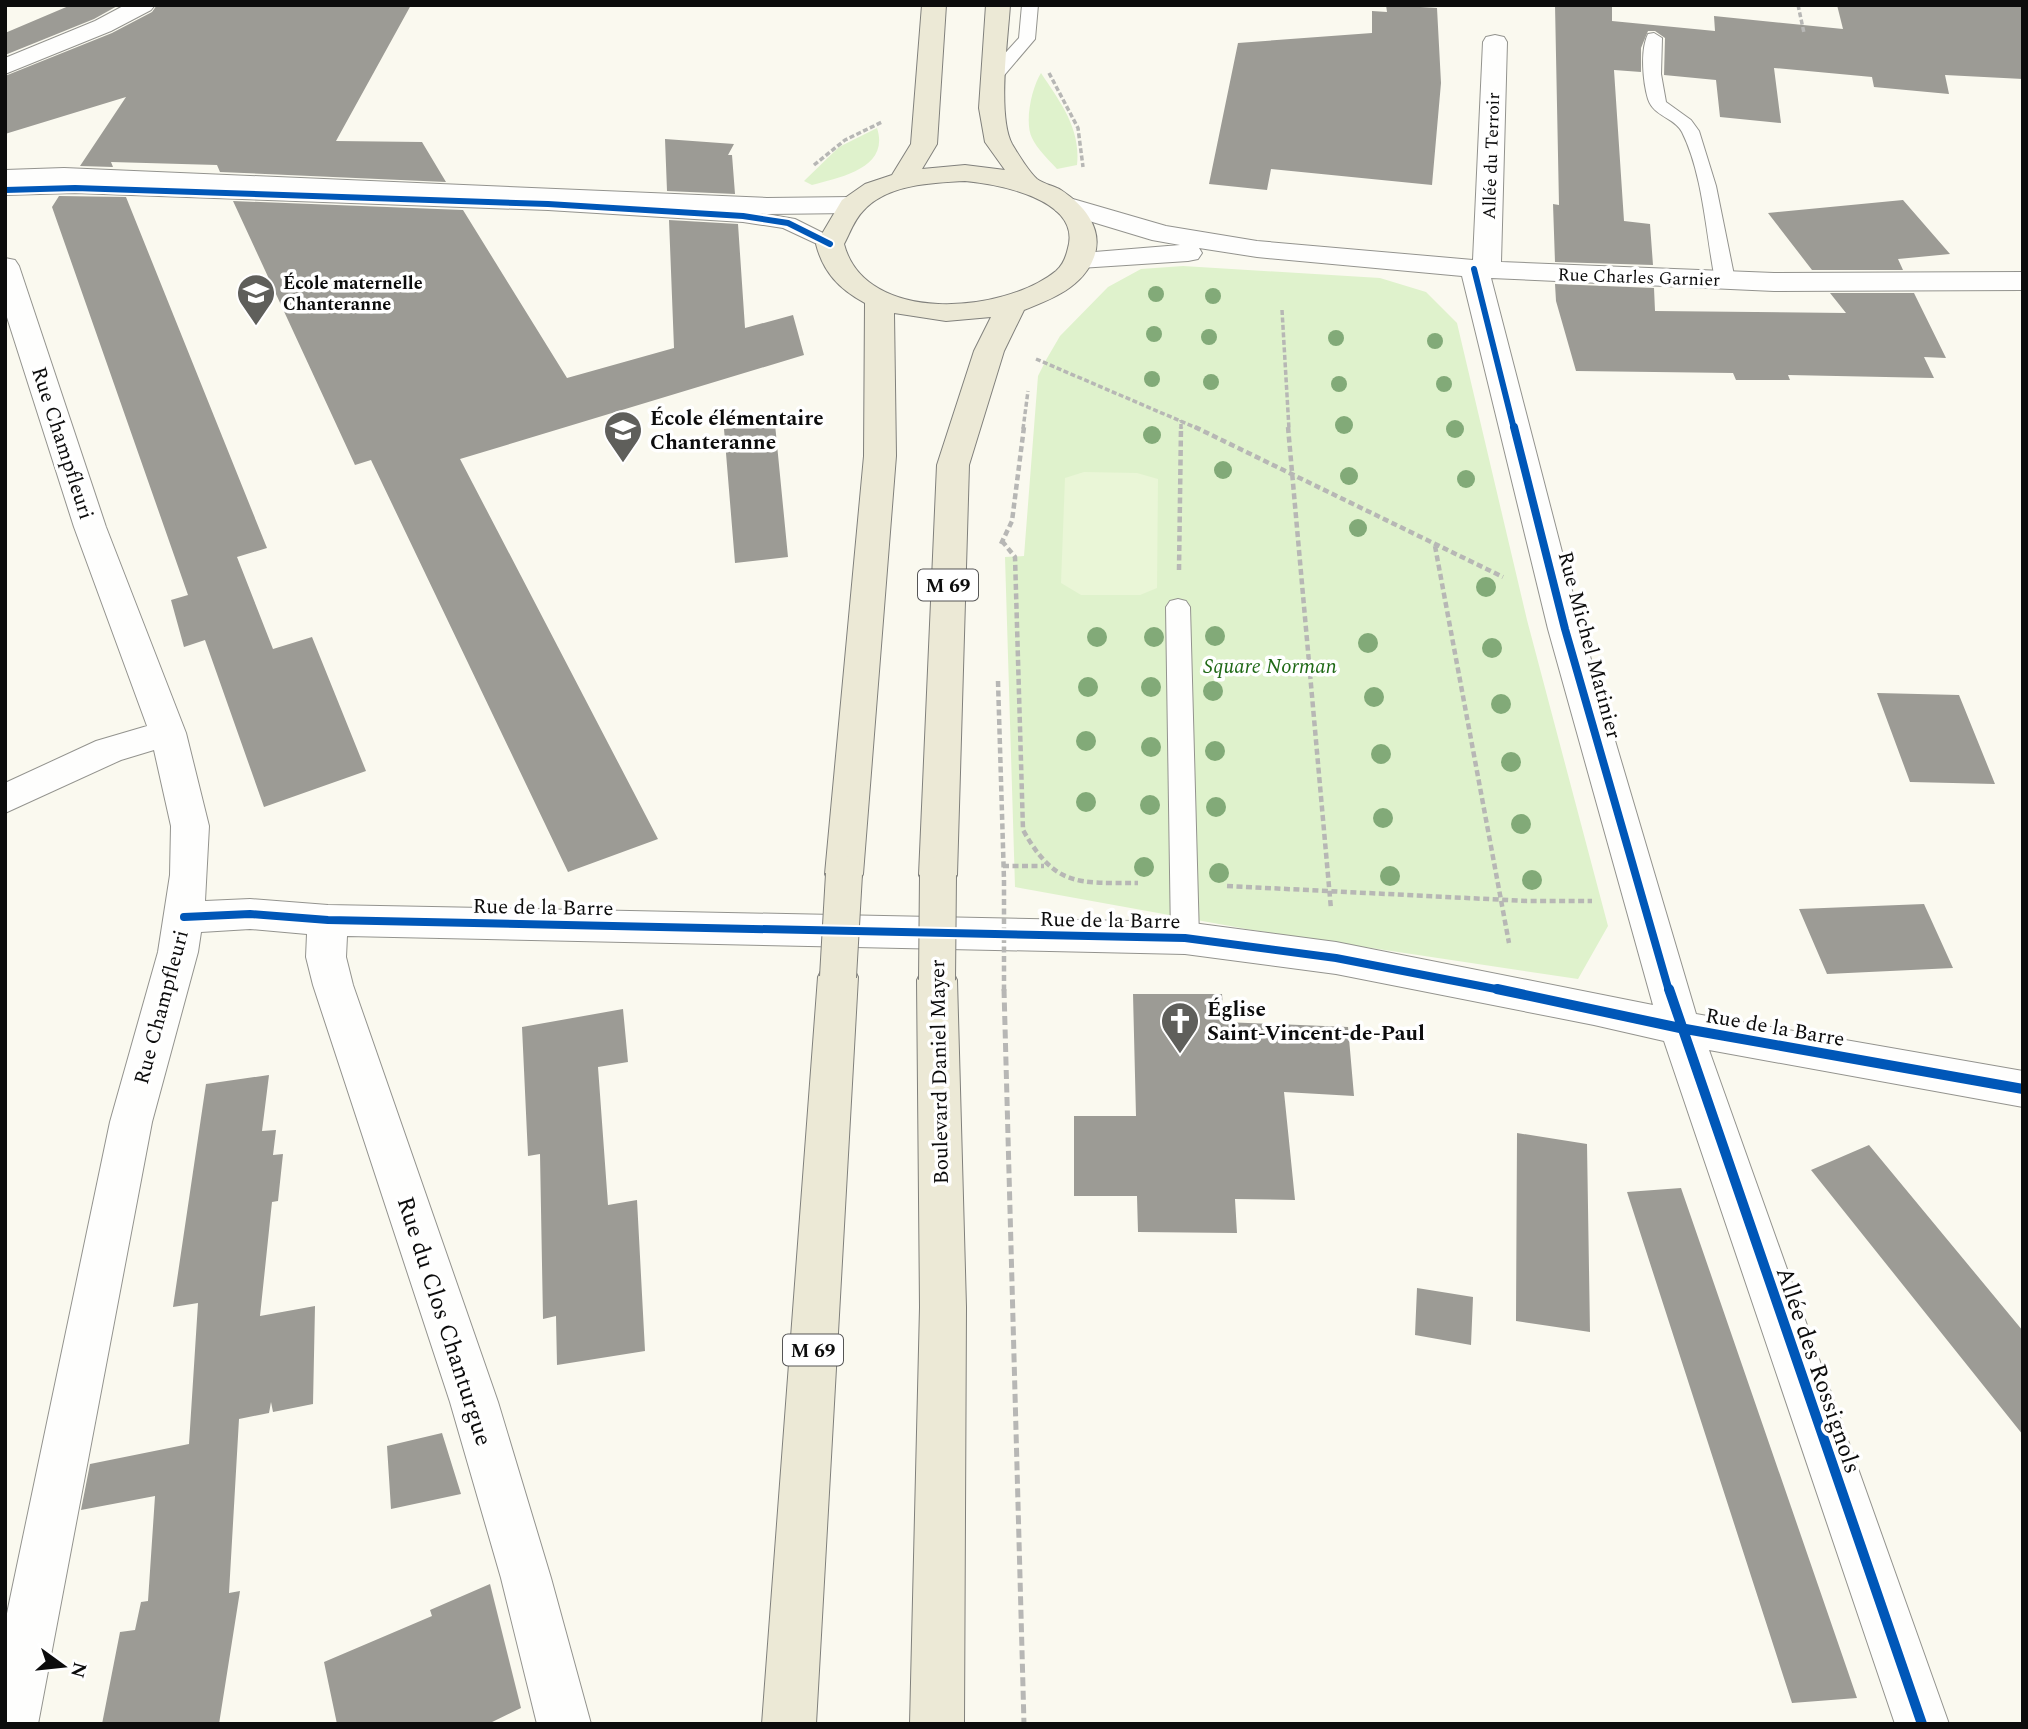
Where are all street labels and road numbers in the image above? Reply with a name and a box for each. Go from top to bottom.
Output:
street label: Allée du Terroir [1476,92,1507,220]
street label: Rue Charles Garnier [1557,261,1721,294]
street label: Rue Champfleuri [22,363,102,524]
street label: Rue Michel Matinier [1549,548,1629,743]
road number: M 69 [918,570,978,600]
street label: Rue de la Barre [472,891,614,925]
street label: Rue de la Barre [1039,904,1181,938]
street label: Rue Champfleuri [126,926,198,1088]
street label: Boulevard Daniel Mayer [922,959,958,1185]
street label: Rue de la Barre [1703,1000,1847,1056]
street label: Rue du Clos Chanturgue [387,1192,501,1451]
street label: Allée des Rossignols [1766,1262,1870,1479]
road number: M 69 [783,1334,843,1366]

